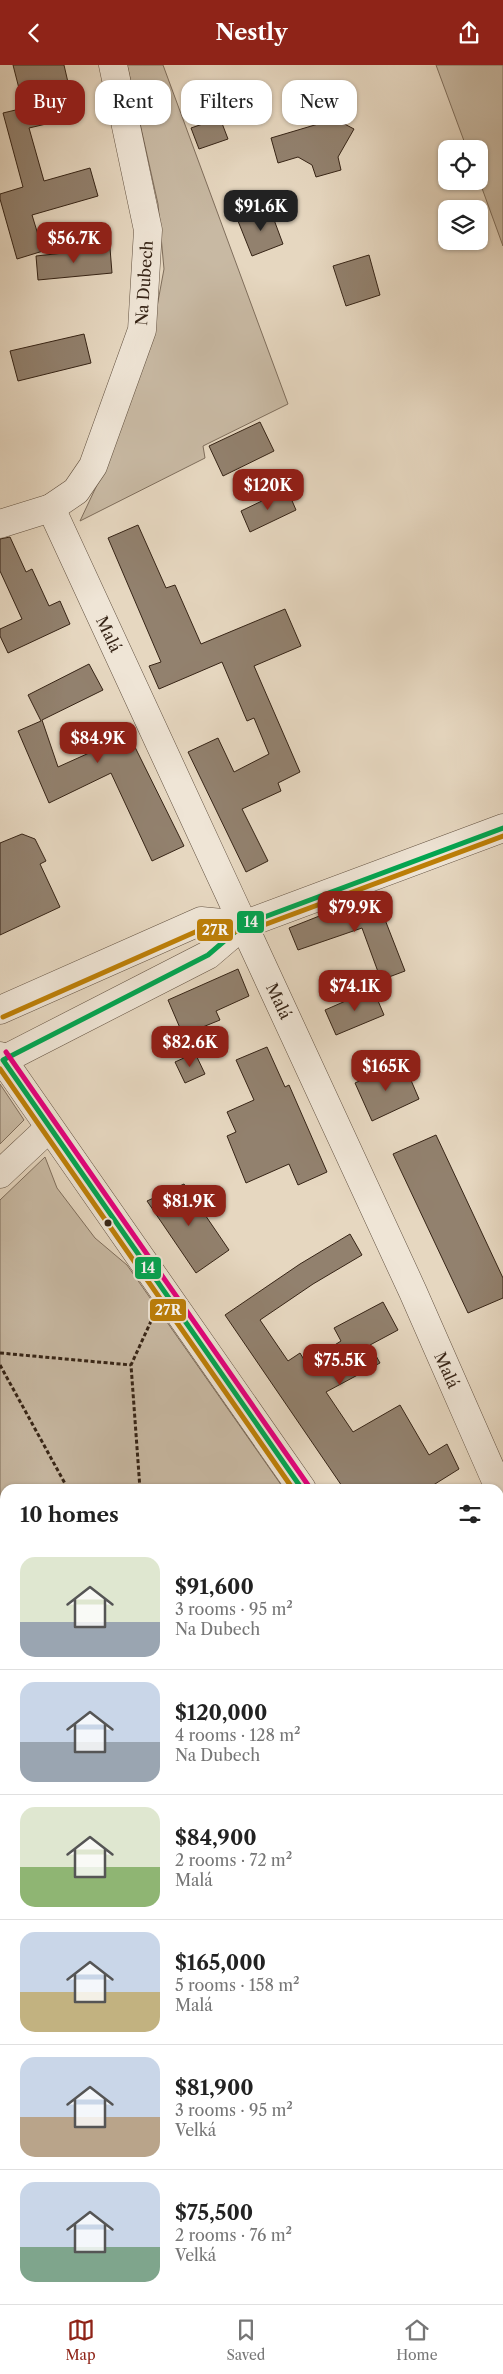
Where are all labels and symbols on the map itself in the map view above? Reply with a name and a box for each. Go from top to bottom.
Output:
pin: $91.6K [220,189,302,232]
pin: $56.7K [33,221,115,264]
street label: Na Dubech [131,240,157,326]
pin: $120K [233,469,303,511]
street label: Malá [92,613,126,656]
pin: $84.9K [57,721,139,764]
pin: $79.9K [314,891,396,933]
line badge: 14 [236,910,265,934]
text: 14 [244,913,258,931]
line badge: 27R [196,918,234,942]
text: 27R [202,921,229,939]
pin: $74.1K [314,969,396,1012]
street label: Malá [262,980,296,1023]
pin: $82.6K [149,1025,231,1068]
pin: $165K [351,1049,421,1092]
pin: $81.9K [148,1185,230,1227]
unlabelled marker [103,1218,113,1228]
line badge: 14 [134,1256,162,1280]
text: 14 [141,1259,155,1277]
line badge: 27R [149,1298,187,1322]
text: 27R [155,1301,182,1319]
pin: $75.5K [299,1343,381,1386]
street label: Malá [430,1349,464,1392]

